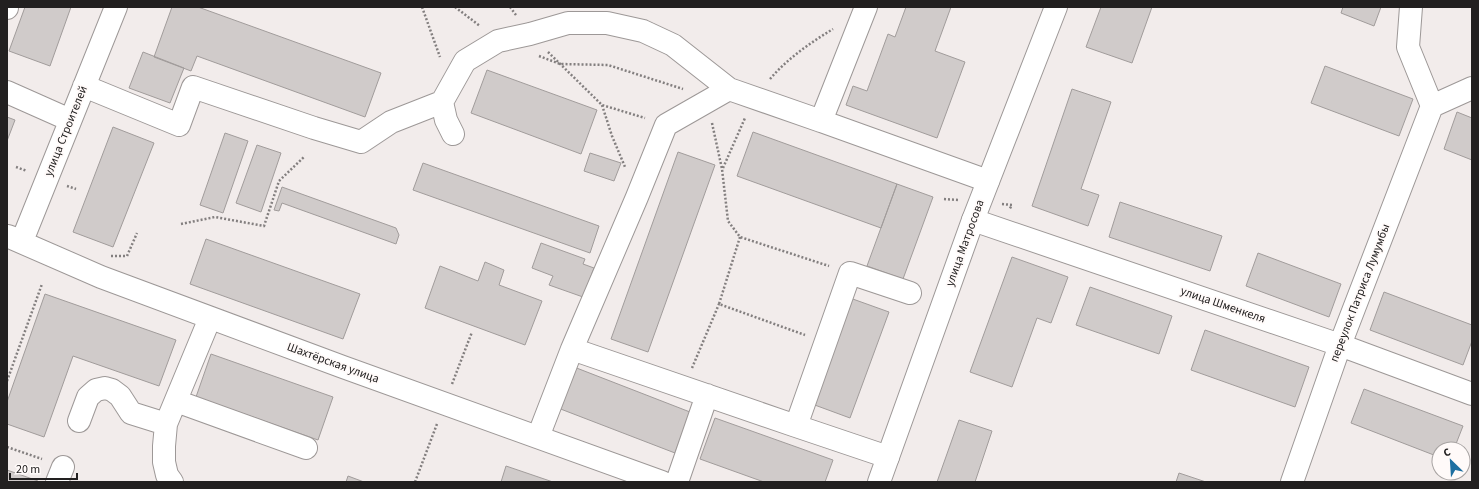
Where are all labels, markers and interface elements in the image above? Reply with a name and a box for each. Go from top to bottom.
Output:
street label: улица Строителей [40,83,92,179]
street label: улица Матросова [941,197,989,289]
street label: переулок Патриса Лумумбы [1326,221,1394,365]
street label: улица Шменкеля [1178,282,1268,328]
street label: Шахтёрская улица [285,338,381,388]
north arrow [1431,441,1471,481]
text: С [1441,444,1454,461]
scale bar [10,455,77,481]
text: 20 m [16,461,40,478]

